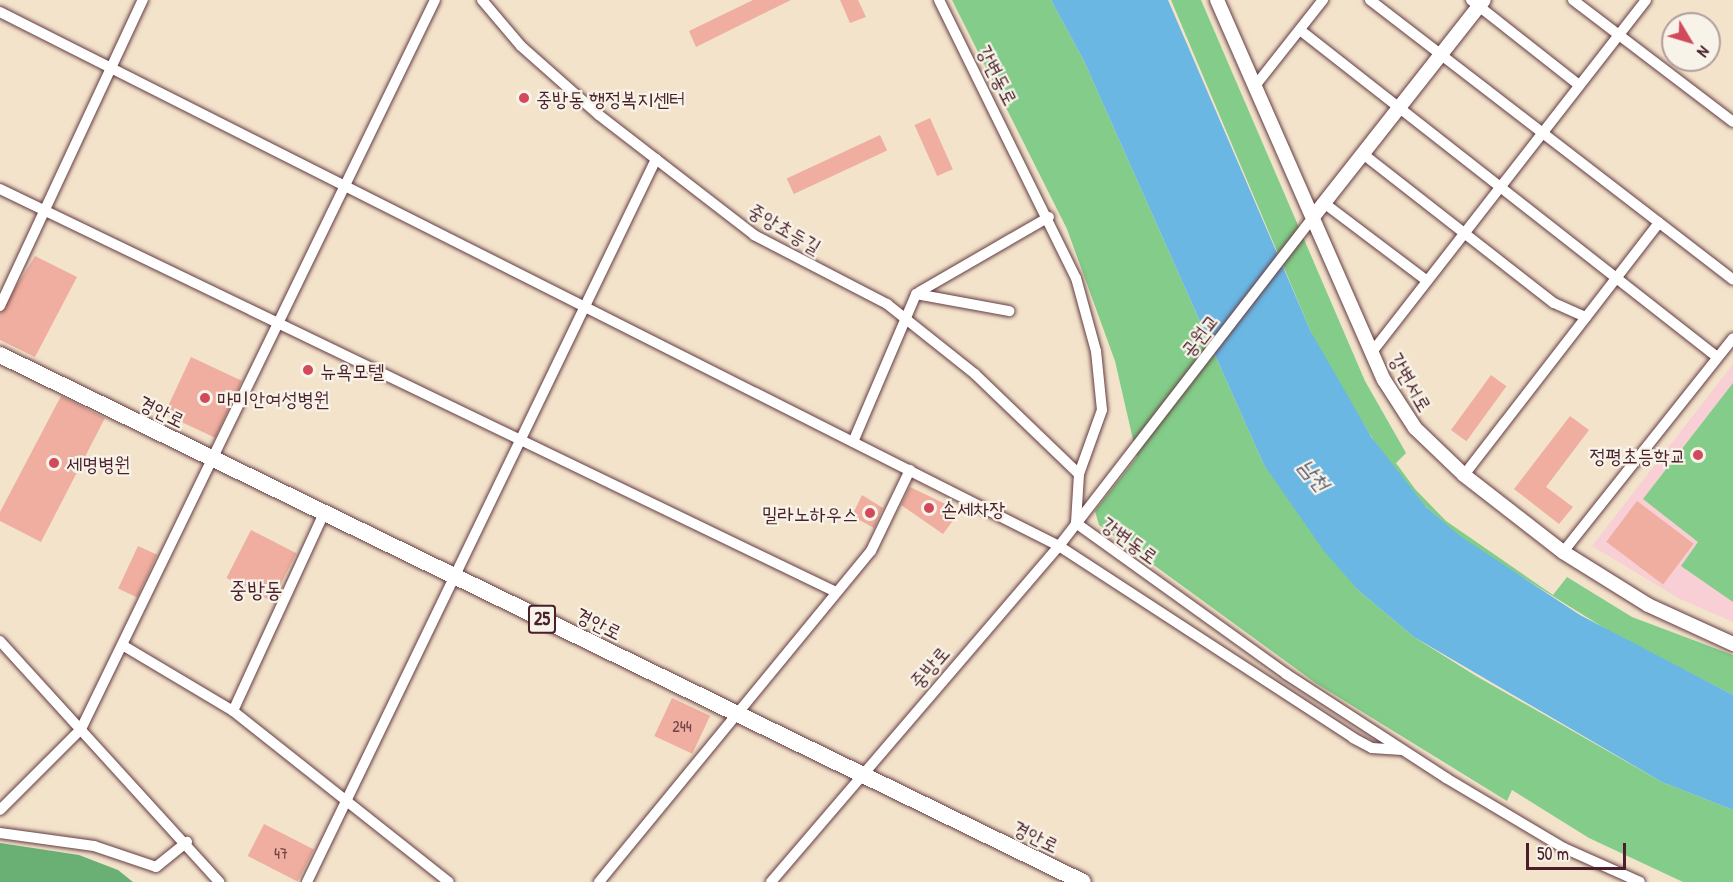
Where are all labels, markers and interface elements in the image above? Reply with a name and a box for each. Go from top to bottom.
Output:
north arrow [1661,12,1721,72]
street label: 강변동로 [973,41,1023,109]
text: N [1692,42,1715,62]
place label: 중방동 행정복지센터 [536,86,685,110]
marker: 중방동 행정복지센터 [517,91,531,105]
street label: 중앙초등길 [744,197,826,259]
street label: 공원교 [1175,309,1223,361]
street label: 강변서로 [1385,348,1437,416]
place label: 뉴욕모텔 [320,358,384,382]
marker: 뉴욕모텔 [301,363,315,377]
place label: 마미안여성병원 [217,386,330,410]
street label: 경안로 [135,390,189,432]
marker: 마미안여성병원 [198,391,212,405]
place label: 정평초등학교 [1589,443,1686,467]
marker: 정평초등학교 [1691,448,1705,462]
place label: 세명병원 [66,451,130,475]
water label: 남천 [1294,454,1334,496]
marker: 세명병원 [47,456,61,470]
place label: 손세차장 [941,496,1005,520]
place label: 밀라노하우스 [761,501,858,525]
marker: 손세차장 [922,501,936,515]
marker: 밀라노하우스 [863,506,877,520]
street label: 강변동로 [1097,511,1163,569]
district label: 중방동 [229,577,283,603]
street label: 경안로 [572,602,626,644]
road number: 25 [527,604,557,634]
street label: 중방로 [904,641,954,693]
house number: 244 [672,716,692,736]
street label: 경안로 [1009,815,1063,857]
scale bar [1529,831,1630,869]
text: 50 m [1537,841,1569,866]
house number: 47 [274,843,288,863]

